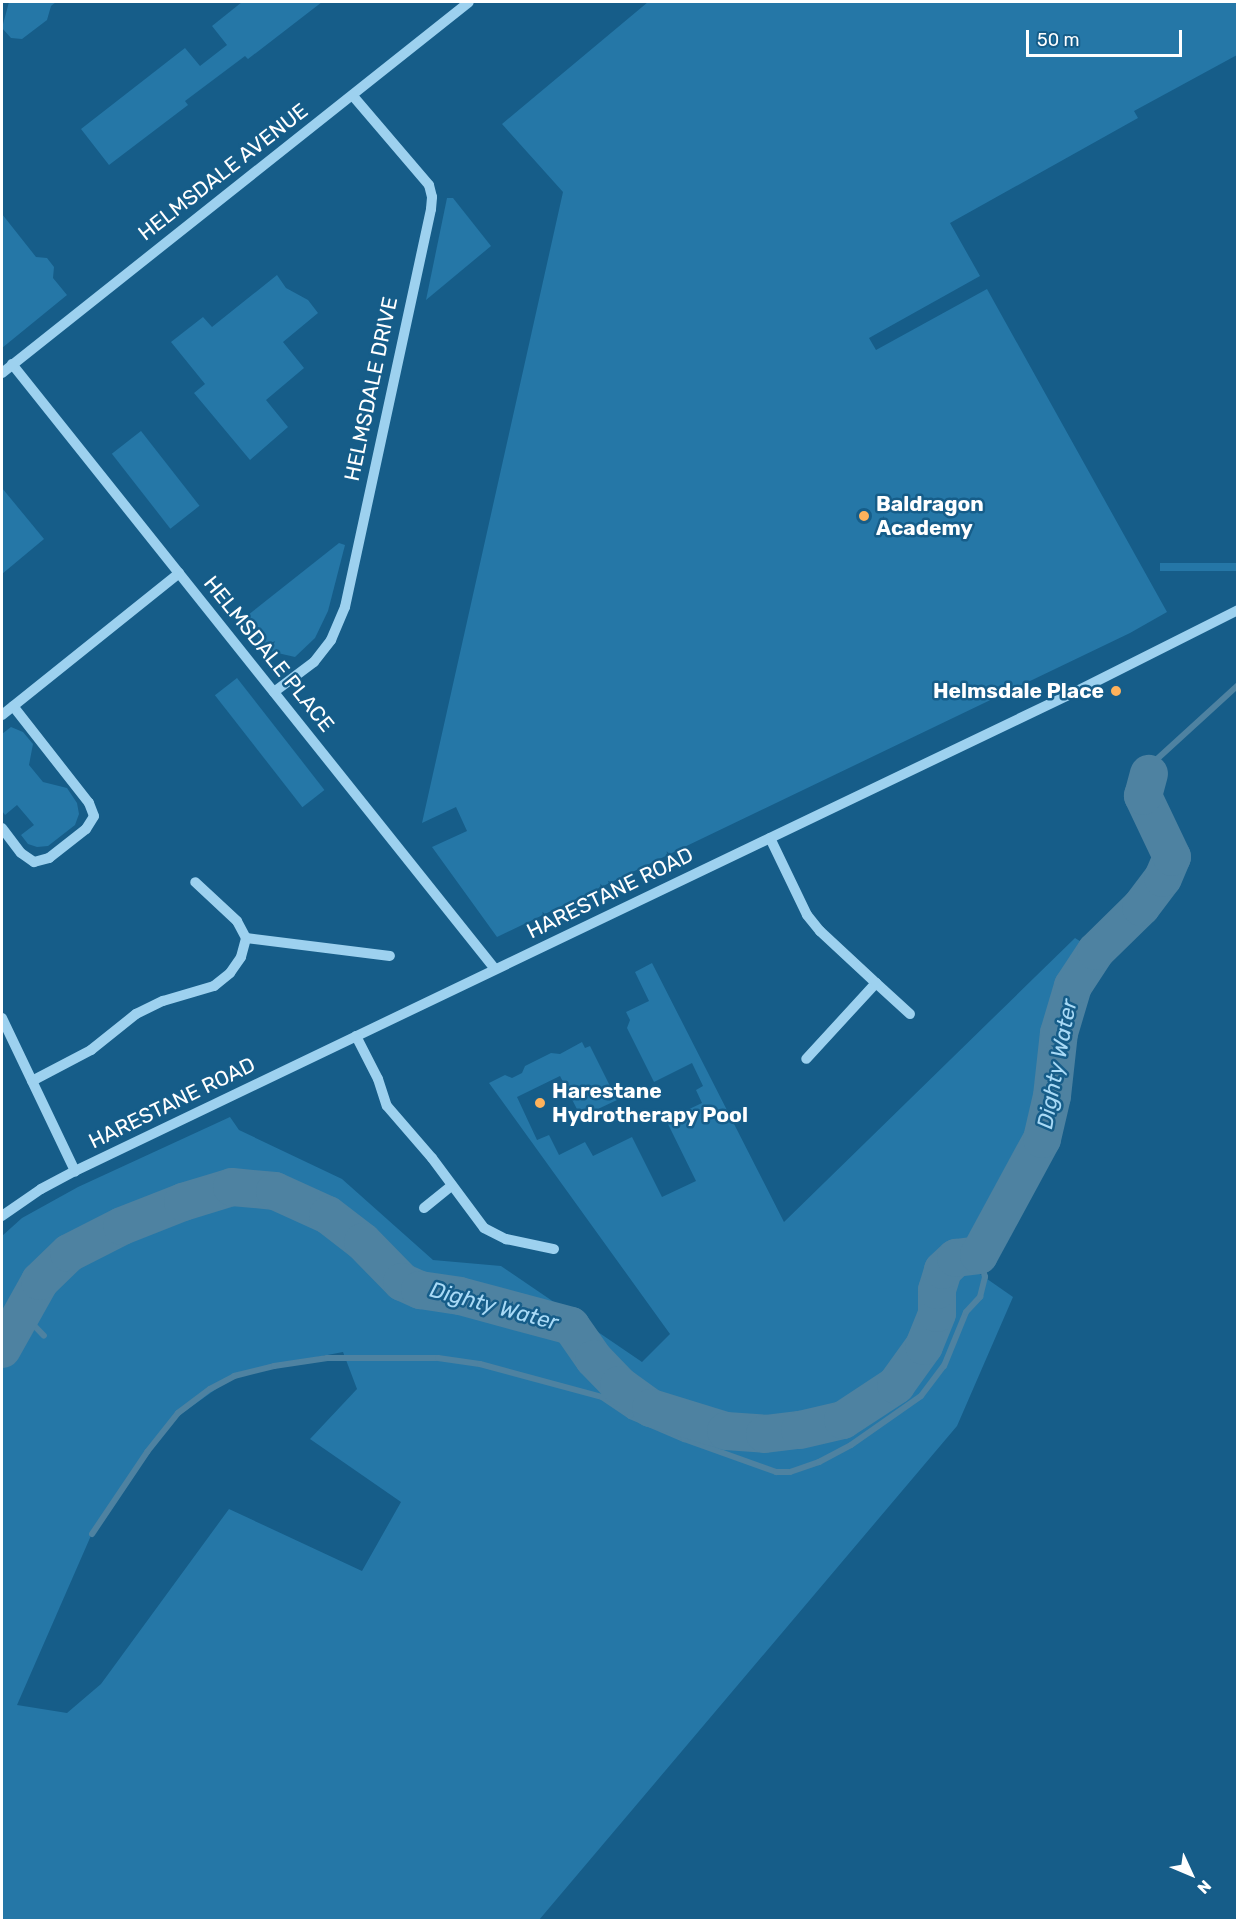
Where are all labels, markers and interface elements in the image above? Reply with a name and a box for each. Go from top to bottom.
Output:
scale bar [1029,18,1185,56]
text: 50 m [1037,29,1080,51]
street label: HELMSDALE AVENUE [133,98,313,246]
street label: HELMSDALE DRIVE [339,295,403,483]
place label: Baldragon Academy [876,491,984,541]
marker: Baldragon Academy [857,509,871,523]
street label: HELMSDALE PLACE [198,571,340,737]
place label: Helmsdale Place [933,678,1104,704]
marker: Helmsdale Place [1109,684,1123,698]
street label: HARESTANE ROAD [523,842,697,944]
water label: Dighty Water [1031,997,1083,1131]
street label: HARESTANE ROAD [85,1052,259,1154]
place label: Harestane Hydrotherapy Pool [552,1078,748,1128]
marker: Harestane Hydrotherapy Pool [533,1096,547,1110]
water label: Dighty Water [427,1276,561,1336]
north arrow [1161,1844,1221,1904]
text: N [1193,1876,1215,1898]

